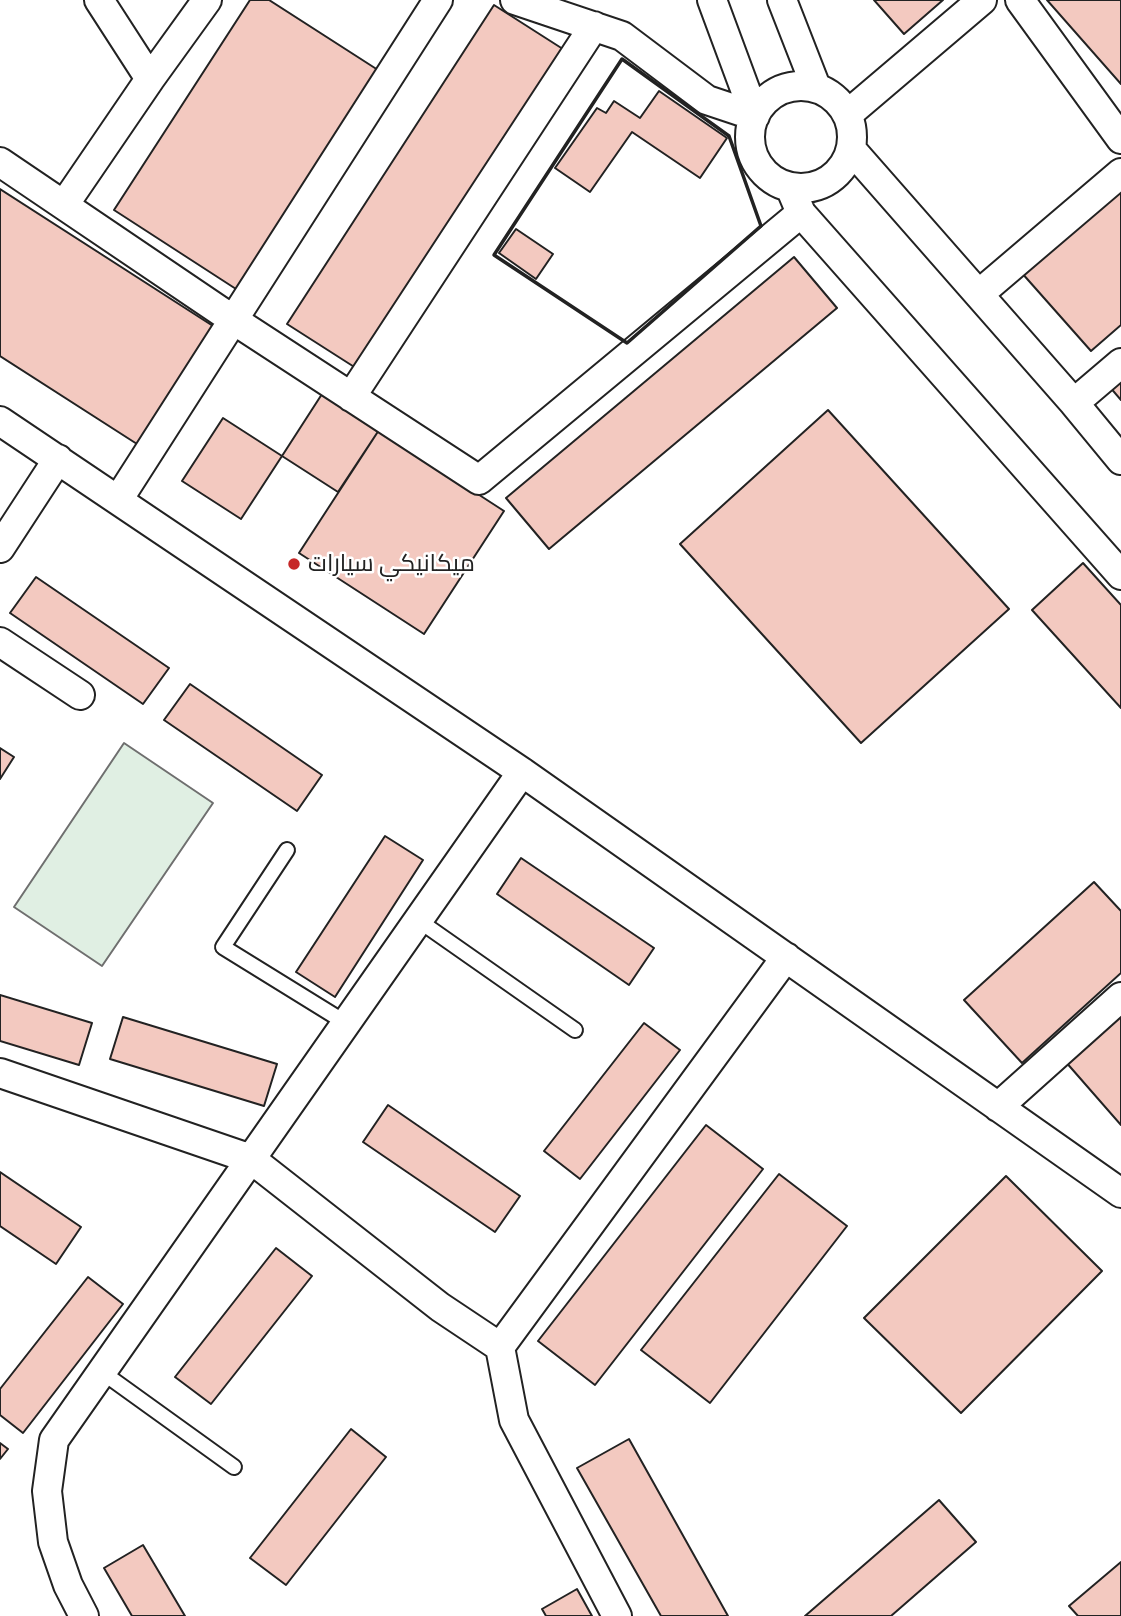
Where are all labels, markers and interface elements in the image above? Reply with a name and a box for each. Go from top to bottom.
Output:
place label: ميكانيكي سيارات [308,550,475,578]
marker: ميكانيكي سيارات [286,556,302,572]

